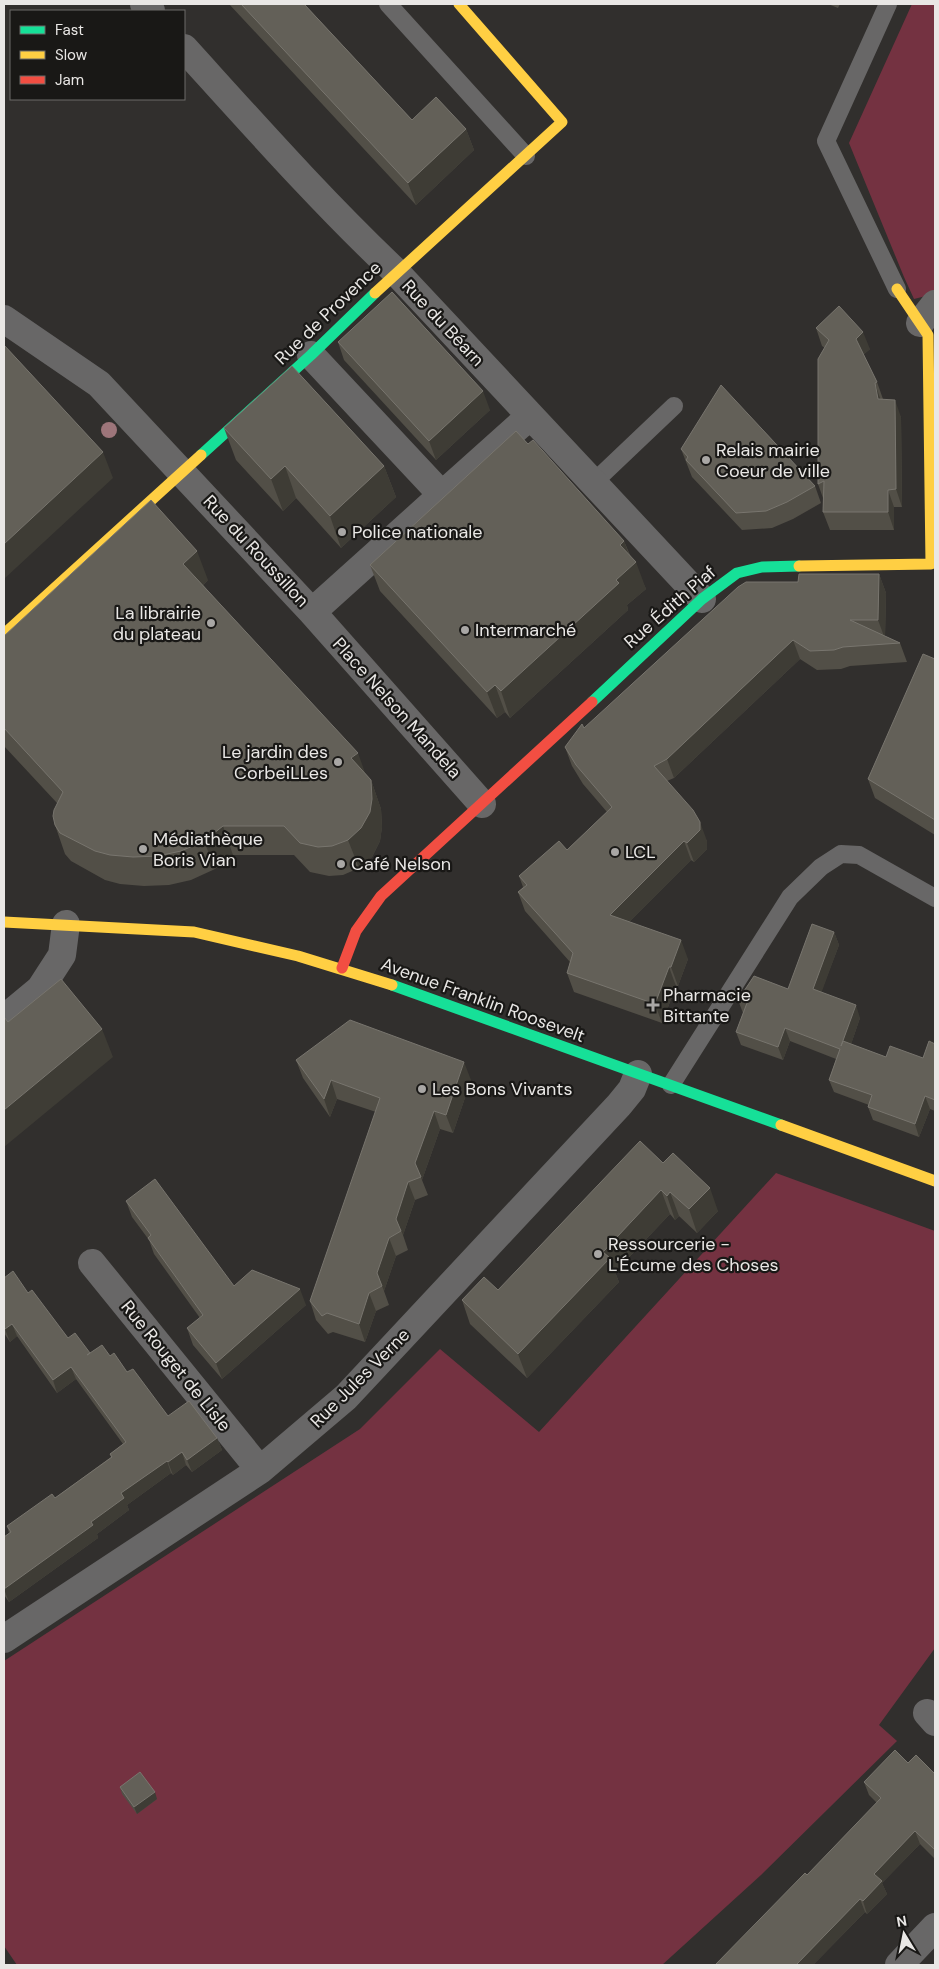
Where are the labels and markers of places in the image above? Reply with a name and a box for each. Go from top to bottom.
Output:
place label: Relais mairie Coeur de ville [716,438,830,483]
marker: Relais mairie Coeur de ville [700,454,712,466]
place label: Police nationale [352,520,483,544]
marker: Police nationale [336,526,348,538]
place label: La librairie du plateau [113,601,201,646]
marker: La librairie du plateau [205,617,217,629]
place label: Intermarché [475,618,576,642]
marker: Intermarché [459,624,471,636]
place label: Le jardin des CorbeiLLes [222,740,328,785]
marker: Le jardin des CorbeiLLes [332,756,344,768]
place label: Médiathèque Boris Vian [153,827,263,872]
place label: LCL [625,840,656,864]
marker: Médiathèque Boris Vian [137,843,149,855]
marker: LCL [609,846,621,858]
place label: Café Nelson [351,852,451,876]
marker: Café Nelson [335,858,347,870]
place label: Pharmacie Bittante [663,983,751,1028]
marker: Pharmacie Bittante [647,999,659,1011]
place label: Les Bons Vivants [432,1077,572,1101]
marker: Les Bons Vivants [416,1083,428,1095]
place label: Ressourcerie - L'Écume des Choses [608,1232,779,1277]
marker: Ressourcerie - L'Écume des Choses [592,1248,604,1260]

